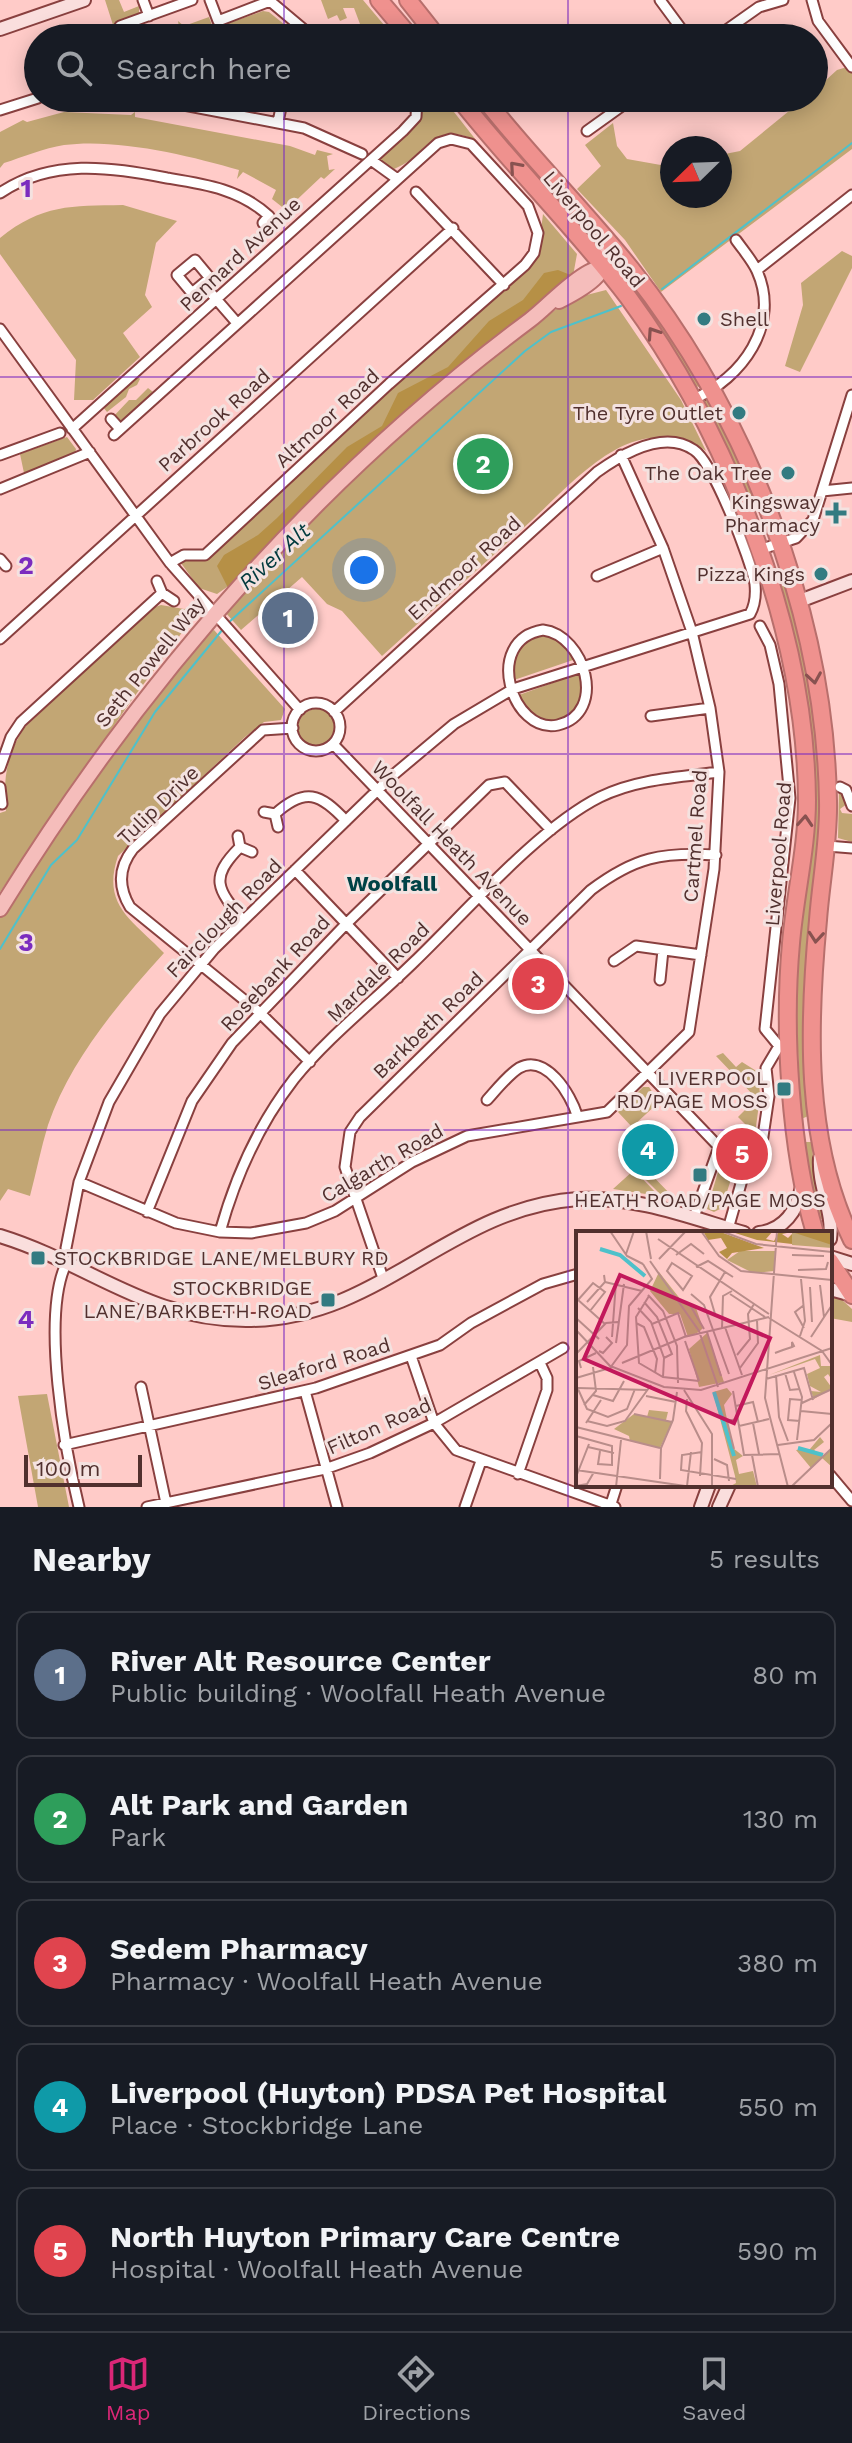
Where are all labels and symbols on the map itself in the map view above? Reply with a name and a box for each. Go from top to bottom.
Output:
north arrow [660,136,732,208]
one-way arrow [511,162,525,177]
street label: Liverpool Road [538,166,650,292]
text: 1 [20,173,32,203]
street label: Pennard Avenue [174,192,306,316]
place label: Shell [720,307,769,331]
marker: Shell [695,310,713,328]
one-way arrow [648,327,663,342]
street label: Parbrook Road [153,363,275,477]
street label: Altmoor Road [270,364,384,472]
place label: The Tyre Outlet [573,401,724,425]
marker: The Tyre Outlet [730,404,748,422]
pin: 2 [457,434,509,494]
place label: The Oak Tree [645,461,772,485]
marker: The Oak Tree [779,464,797,482]
place label: Kingsway Pharmacy [724,490,821,537]
marker: Kingsway Pharmacy [827,504,845,522]
street label: Endmoor Road [402,511,526,625]
water label: River Alt [234,517,316,595]
text: 2 [18,550,34,580]
your location [344,550,384,590]
place label: Pizza Kings [696,562,805,586]
marker: Pizza Kings [812,565,830,583]
pin: 1 [262,588,314,648]
street label: Seth Powell Way [90,591,210,732]
one-way arrow [805,672,822,685]
street label: Woolfall Heath Avenue [366,755,538,931]
street label: Tulip Drive [112,760,204,850]
street label: Cartmel Road [678,769,712,903]
street label: Liverpool Road [760,781,796,927]
one-way arrow [797,814,814,827]
street label: Fairclough Road [161,854,287,982]
district label: Woolfall [347,870,437,896]
street label: Rosebank Road [215,910,335,1036]
street label: Mardale Road [322,917,434,1027]
text: 3 [18,927,34,957]
one-way arrow [808,931,825,944]
pin: 3 [512,954,564,1014]
street label: Barkbeth Road [368,966,488,1084]
place label: LIVERPOOL RD/PAGE MOSS [616,1066,768,1113]
marker: LIVERPOOL RD/PAGE MOSS [775,1080,793,1098]
street label: Calgarth Road [317,1118,447,1208]
pin: 4 [622,1120,674,1180]
pin: 5 [716,1124,768,1184]
marker: HEATH ROAD/PAGE MOSS [691,1166,709,1184]
place label: HEATH ROAD/PAGE MOSS [574,1188,826,1212]
inset map [576,1231,832,1487]
place label: STOCKBRIDGE LANE/MELBURY RD [54,1246,389,1270]
marker: STOCKBRIDGE LANE/MELBURY RD [29,1249,47,1267]
place label: STOCKBRIDGE LANE/BARKBETH ROAD [83,1276,312,1323]
marker: STOCKBRIDGE LANE/BARKBETH ROAD [319,1291,337,1309]
text: 4 [18,1304,35,1334]
street label: Sleaford Road [255,1332,393,1396]
street label: Filton Road [323,1392,435,1460]
scale bar [24,1451,142,1487]

